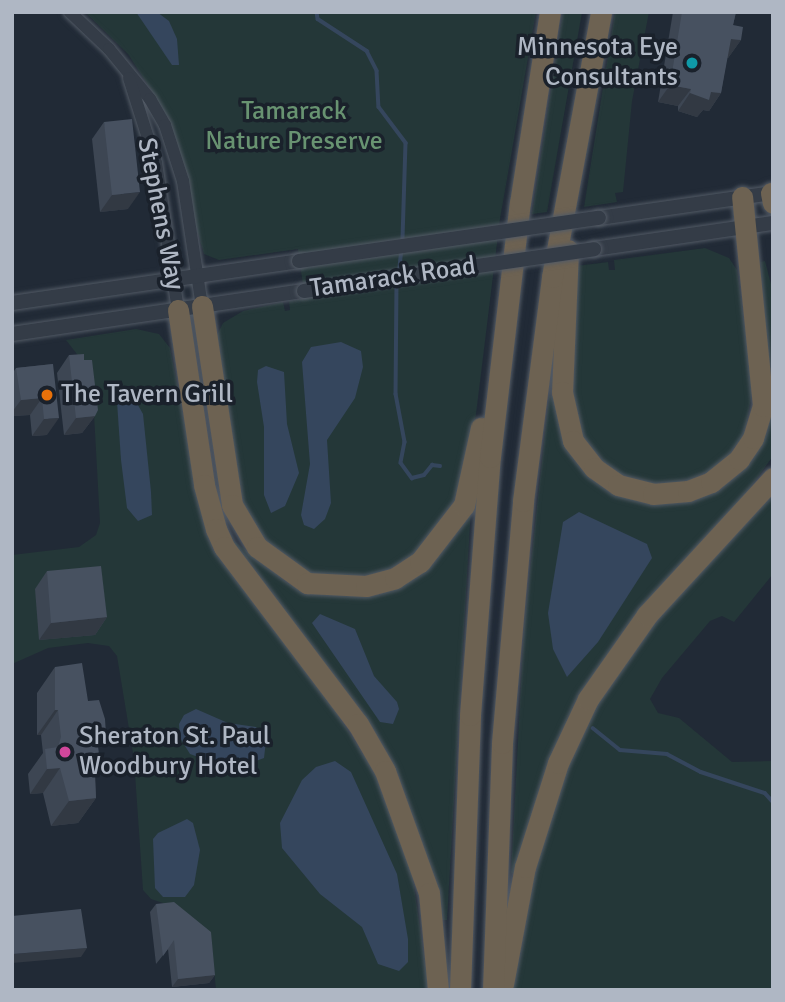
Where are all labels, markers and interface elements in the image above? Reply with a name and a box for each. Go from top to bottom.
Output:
place label: Minnesota Eye Consultants [517,32,678,94]
marker: Minnesota Eye Consultants [684,55,700,71]
park label: Tamarack Nature Preserve [205,96,383,158]
street label: Stephens Way [130,135,190,293]
street label: Tamarack Road [308,251,478,305]
place label: The Tavern Grill [61,379,233,411]
marker: The Tavern Grill [39,387,55,403]
place label: Sheraton St. Paul Woodbury Hotel [79,721,270,782]
marker: Sheraton St. Paul Woodbury Hotel [57,744,73,760]

